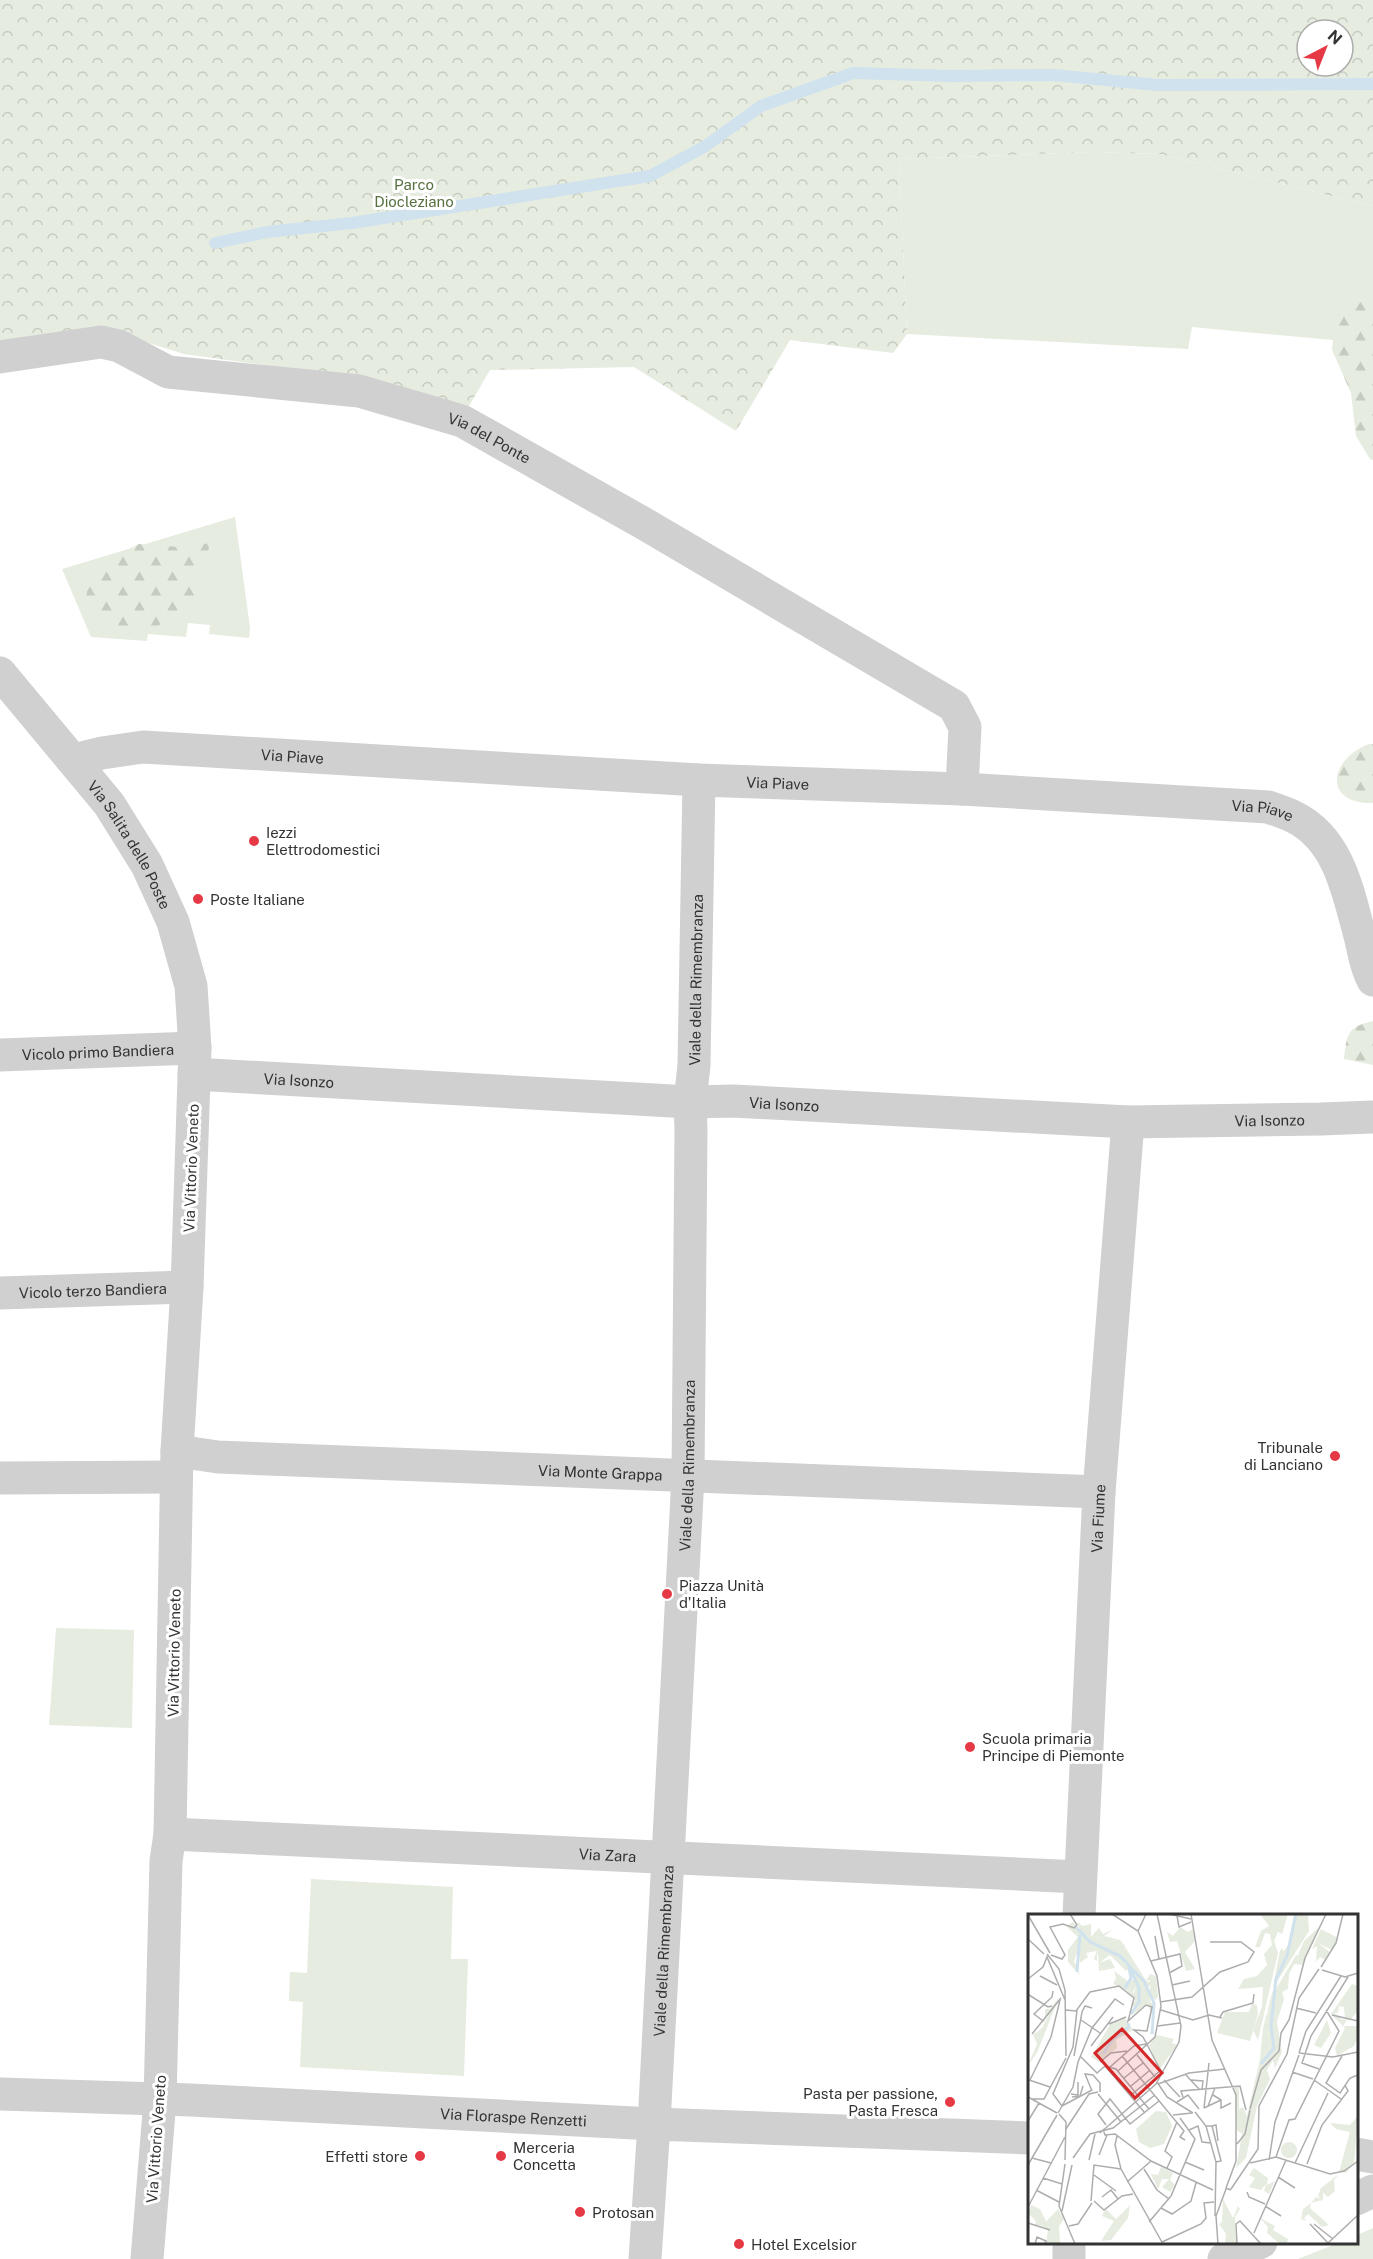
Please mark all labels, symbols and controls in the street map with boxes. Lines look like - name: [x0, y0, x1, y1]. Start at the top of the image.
- north arrow: [1295, 18, 1355, 78]
- text: N: [1324, 26, 1346, 48]
- park label: Parco Diocleziano: [374, 176, 454, 210]
- street label: Via del Ponte: [446, 409, 534, 466]
- street label: Via Piave: [260, 746, 324, 766]
- street label: Via Piave: [746, 773, 809, 792]
- street label: Via Salita delle Poste: [85, 777, 174, 912]
- street label: Via Piave: [1231, 796, 1296, 824]
- place label: Iezzi Elettrodomestici: [266, 824, 380, 858]
- marker: Iezzi Elettrodomestici: [247, 834, 261, 848]
- place label: Poste Italiane: [210, 891, 305, 908]
- marker: Poste Italiane: [191, 892, 205, 906]
- street label: Viale della Rimembranza: [685, 894, 705, 1066]
- street label: Vicolo primo Bandiera: [21, 1040, 174, 1063]
- street label: Via Isonzo: [263, 1069, 334, 1090]
- street label: Via Isonzo: [749, 1093, 820, 1114]
- street label: Via Vittorio Veneto: [180, 1103, 202, 1233]
- street label: Via Isonzo: [1234, 1111, 1305, 1129]
- street label: Vicolo terzo Bandiera: [19, 1279, 167, 1301]
- street label: Viale della Rimembranza: [676, 1380, 697, 1552]
- place label: Tribunale di Lanciano: [1244, 1439, 1323, 1473]
- marker: Tribunale di Lanciano: [1328, 1449, 1342, 1463]
- street label: Via Monte Grappa: [538, 1461, 663, 1483]
- street label: Via Fiume: [1088, 1483, 1108, 1553]
- place label: Piazza Unità d'Italia: [679, 1577, 764, 1611]
- marker: Piazza Unità d'Italia: [660, 1587, 674, 1601]
- street label: Via Vittorio Veneto: [164, 1589, 184, 1717]
- place label: Scuola primaria Principe di Piemonte: [982, 1730, 1125, 1764]
- marker: Scuola primaria Principe di Piemonte: [963, 1740, 977, 1754]
- street label: Via Zara: [578, 1845, 637, 1865]
- street label: Viale della Rimembranza: [650, 1865, 676, 2037]
- inset map: [1028, 1914, 1358, 2244]
- street label: Via Vittorio Veneto: [143, 2074, 169, 2204]
- place label: Pasta per passione, Pasta Fresca: [803, 2085, 938, 2119]
- marker: Pasta per passione, Pasta Fresca: [943, 2095, 957, 2109]
- street label: Via Floraspe Renzetti: [440, 2104, 587, 2129]
- place label: Merceria Concetta: [513, 2139, 576, 2173]
- place label: Effetti store: [325, 2148, 408, 2165]
- marker: Effetti store: [413, 2149, 427, 2163]
- marker: Merceria Concetta: [494, 2149, 508, 2163]
- place label: Protosan: [592, 2204, 654, 2221]
- marker: Protosan: [573, 2205, 587, 2219]
- place label: Hotel Excelsior: [751, 2236, 857, 2253]
- marker: Hotel Excelsior: [732, 2237, 746, 2251]

